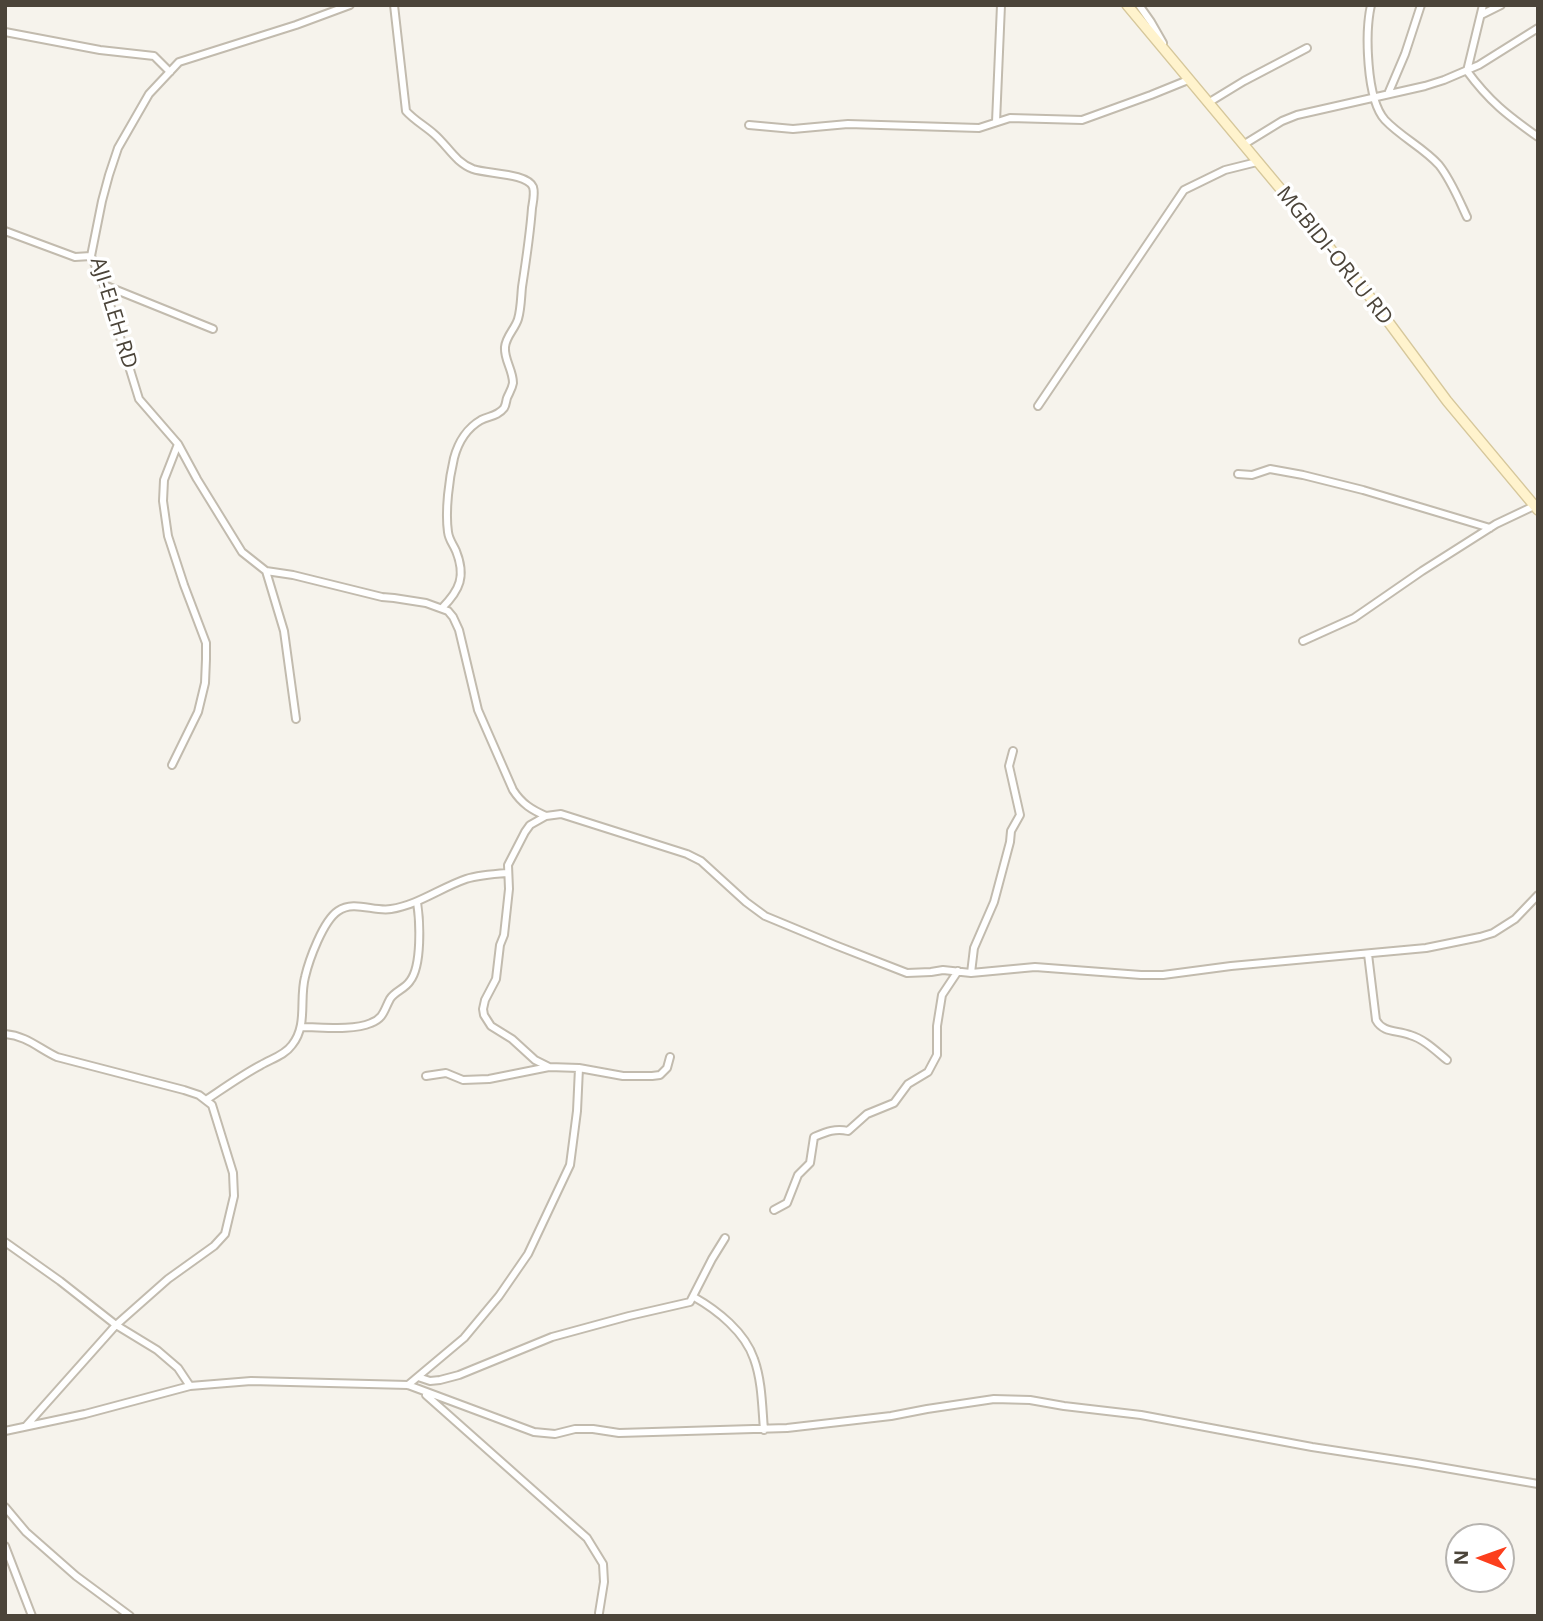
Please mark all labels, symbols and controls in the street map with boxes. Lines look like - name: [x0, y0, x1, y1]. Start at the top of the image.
- street label: MGBIDI-ORLU RD: [1271, 182, 1397, 330]
- street label: AJI-ELEH RD: [84, 254, 142, 372]
- north arrow: [1445, 1523, 1515, 1593]
- text: N: [1448, 1550, 1474, 1566]

